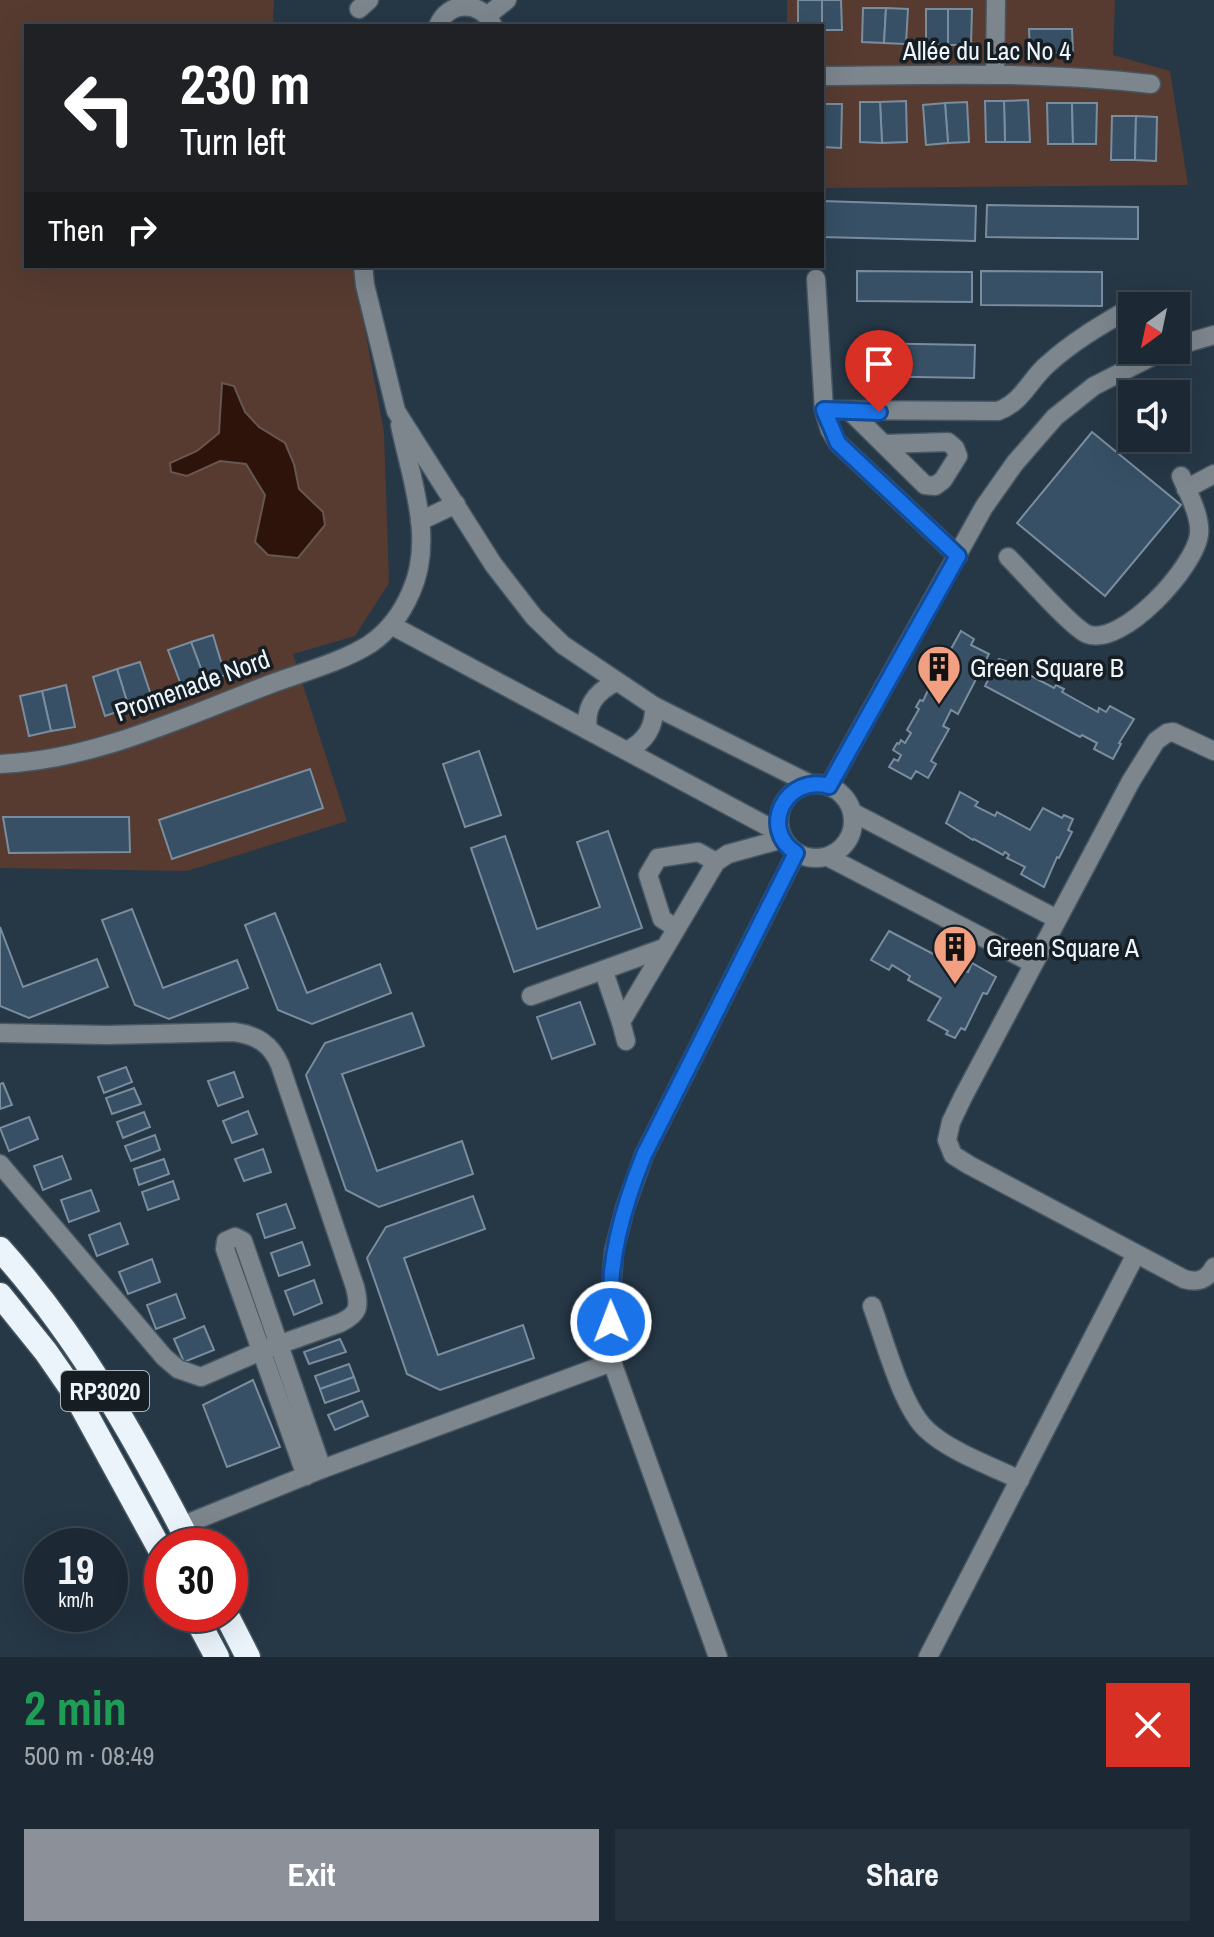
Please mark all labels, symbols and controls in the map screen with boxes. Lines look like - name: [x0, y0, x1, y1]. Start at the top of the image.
- street label: Allée du Lac No 4: [902, 33, 1071, 68]
- text: 230 m: [180, 46, 310, 121]
- icon: left: [48, 56, 152, 160]
- text: Turn left: [180, 118, 286, 166]
- icon: right: [120, 208, 164, 252]
- text: Then: [48, 210, 104, 250]
- north arrow: [1118, 292, 1190, 364]
- map controls: [1118, 292, 1190, 452]
- pin: [845, 330, 913, 412]
- icon: arrive: [857, 342, 901, 386]
- button: sound: [1118, 380, 1190, 452]
- street label: Promenade Nord: [110, 641, 274, 729]
- building icon: Green Square B: [915, 643, 963, 706]
- place label: Green Square B: [970, 650, 1124, 685]
- building icon: Green Square A: [931, 923, 979, 986]
- place label: Green Square A: [986, 930, 1140, 965]
- position arrow: [569, 1280, 653, 1364]
- road number: RP3020: [61, 1371, 149, 1411]
- speed limit sign: 30: [144, 1528, 248, 1632]
- text: 19: [58, 1543, 94, 1596]
- text: km/h: [58, 1586, 94, 1613]
- text: 2 min: [24, 1675, 127, 1740]
- button: close: [1106, 1683, 1190, 1767]
- text: 500 m · 08:49: [24, 1738, 154, 1773]
- button: Exit: [24, 1829, 599, 1921]
- button: Share: [615, 1829, 1190, 1921]

